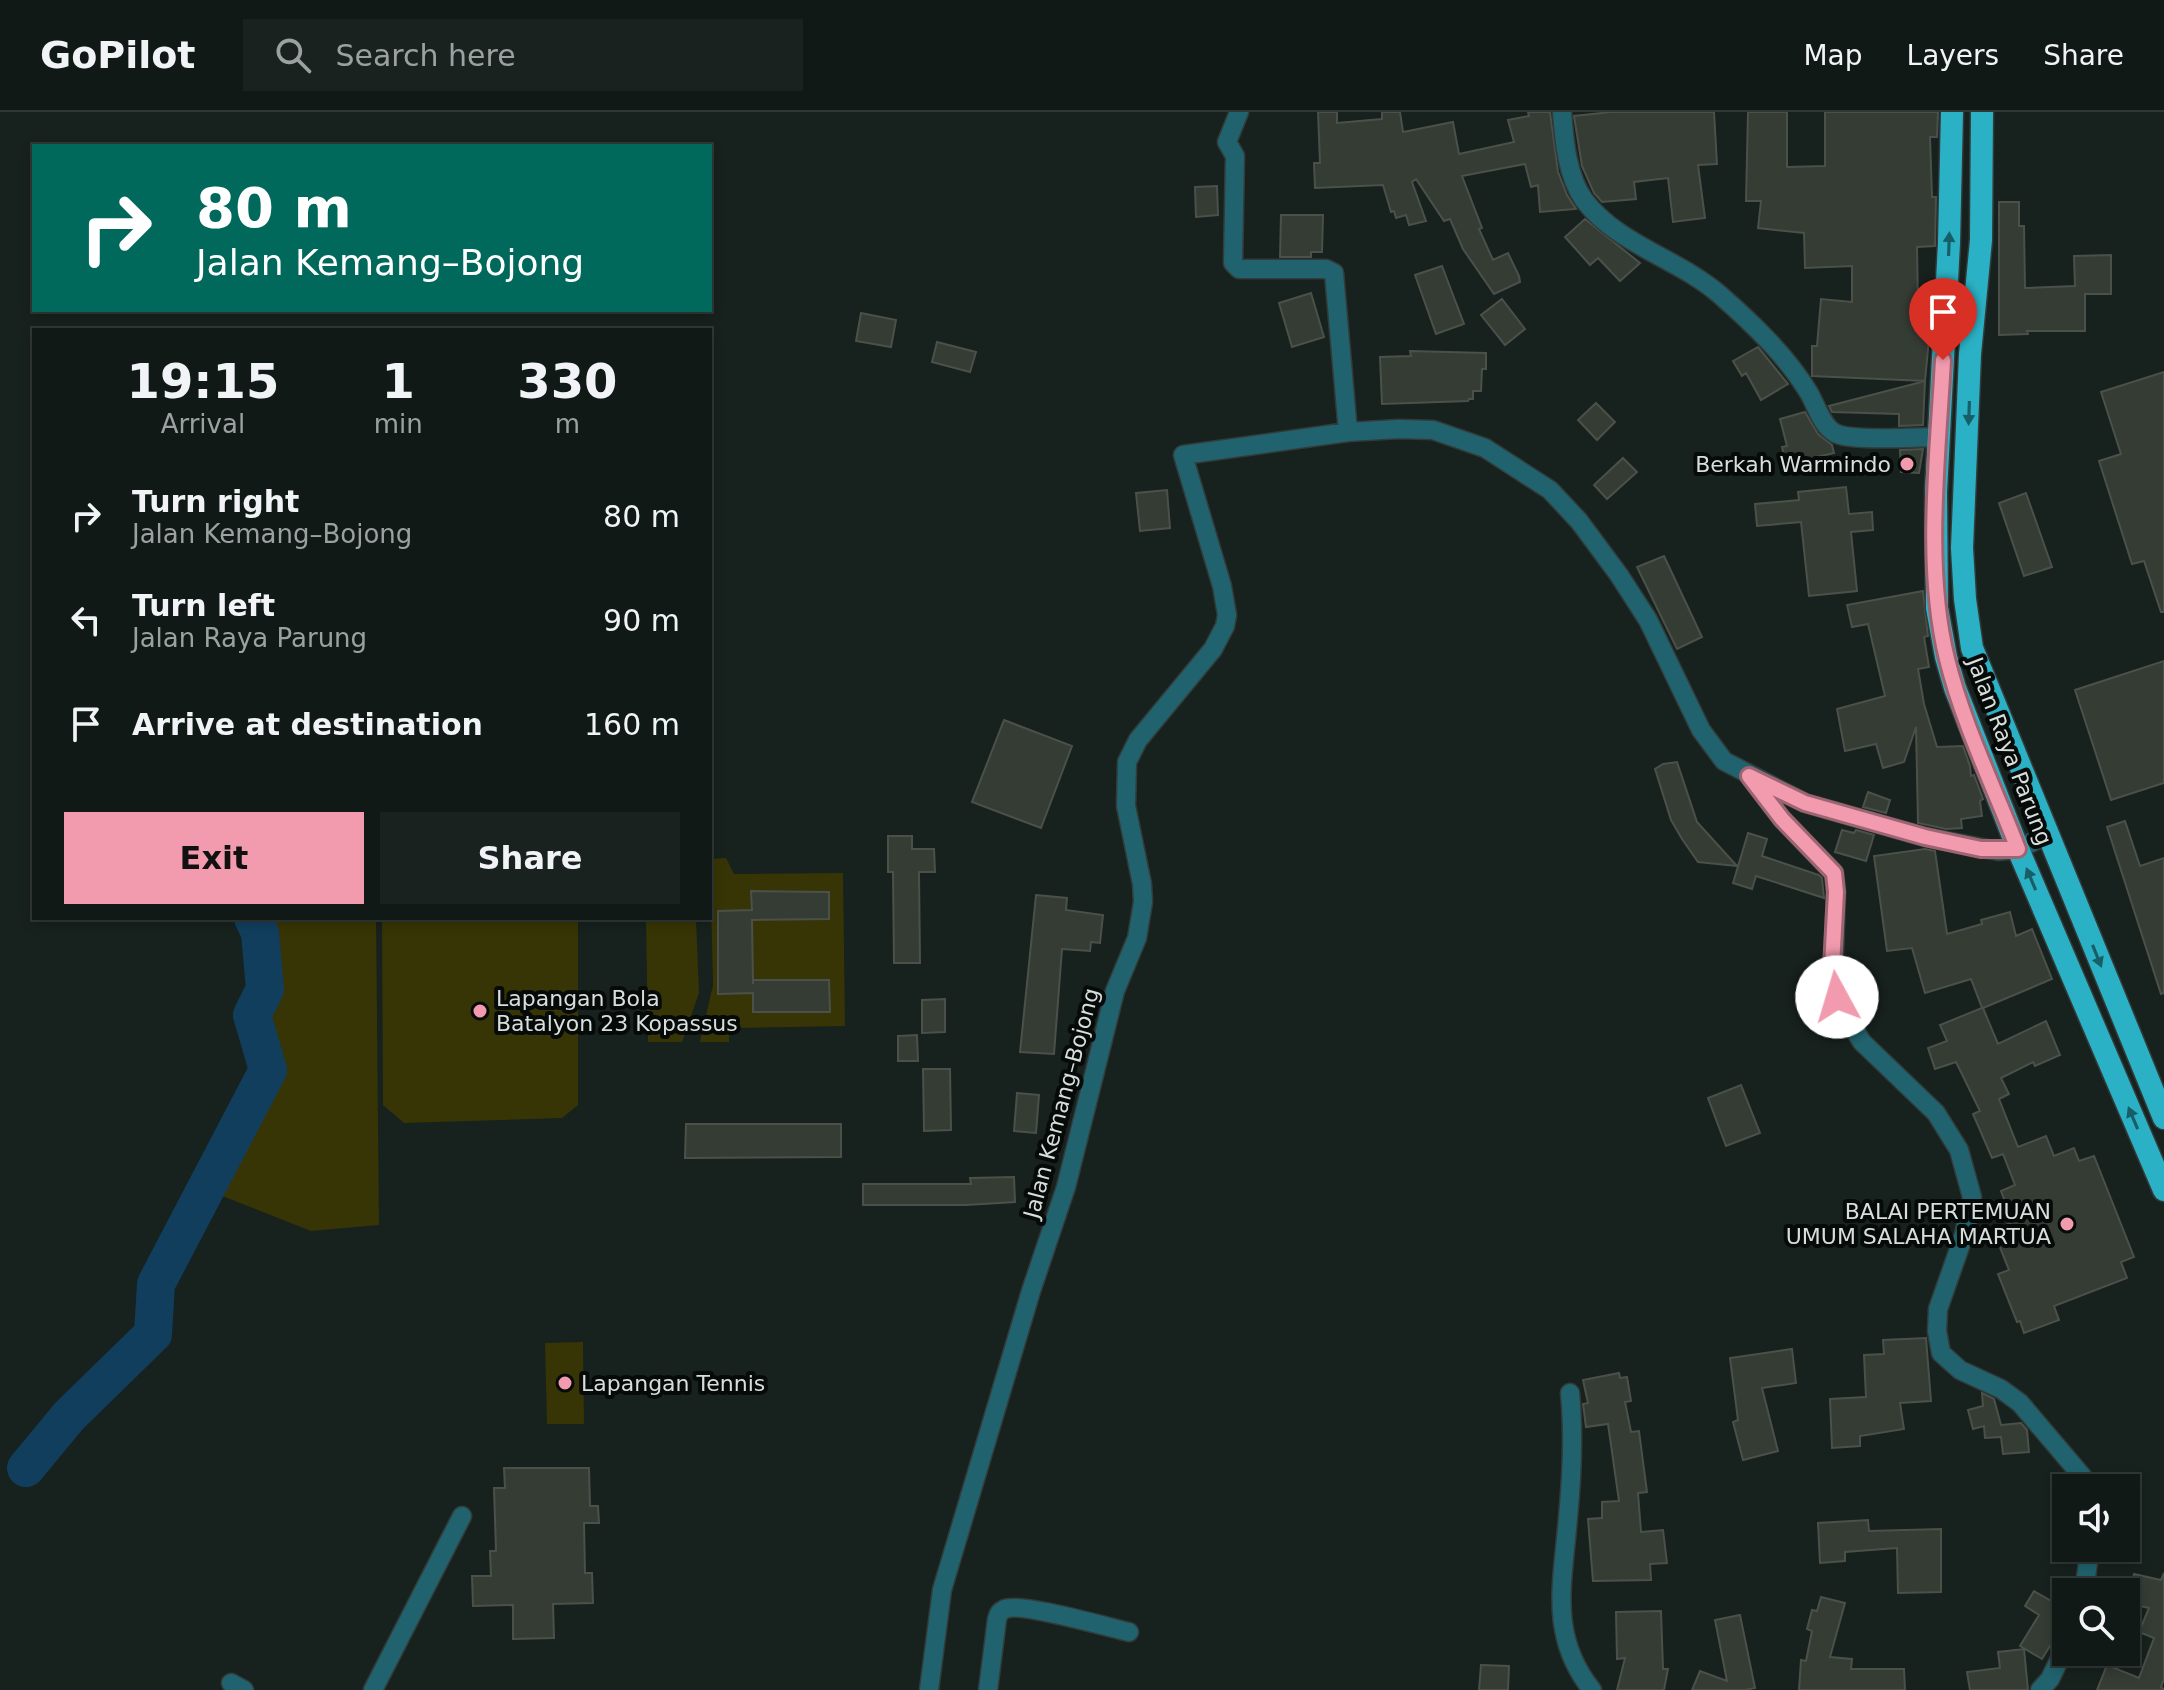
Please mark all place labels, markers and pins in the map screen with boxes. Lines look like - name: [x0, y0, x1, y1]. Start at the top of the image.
- pin: [1909, 278, 1977, 360]
- place label: Berkah Warmindo: [1695, 452, 1891, 477]
- marker: Berkah Warmindo: [1898, 455, 1916, 473]
- place label: Lapangan Bola Batalyon 23 Kopassus: [496, 986, 738, 1036]
- marker: Lapangan Bola Batalyon 23 Kopassus: [471, 1002, 489, 1020]
- place label: BALAI PERTEMUAN UMUM SALAHA MARTUA: [1786, 1199, 2051, 1249]
- marker: BALAI PERTEMUAN UMUM SALAHA MARTUA: [2058, 1215, 2076, 1233]
- place label: Lapangan Tennis: [581, 1371, 765, 1396]
- marker: Lapangan Tennis: [556, 1374, 574, 1392]

